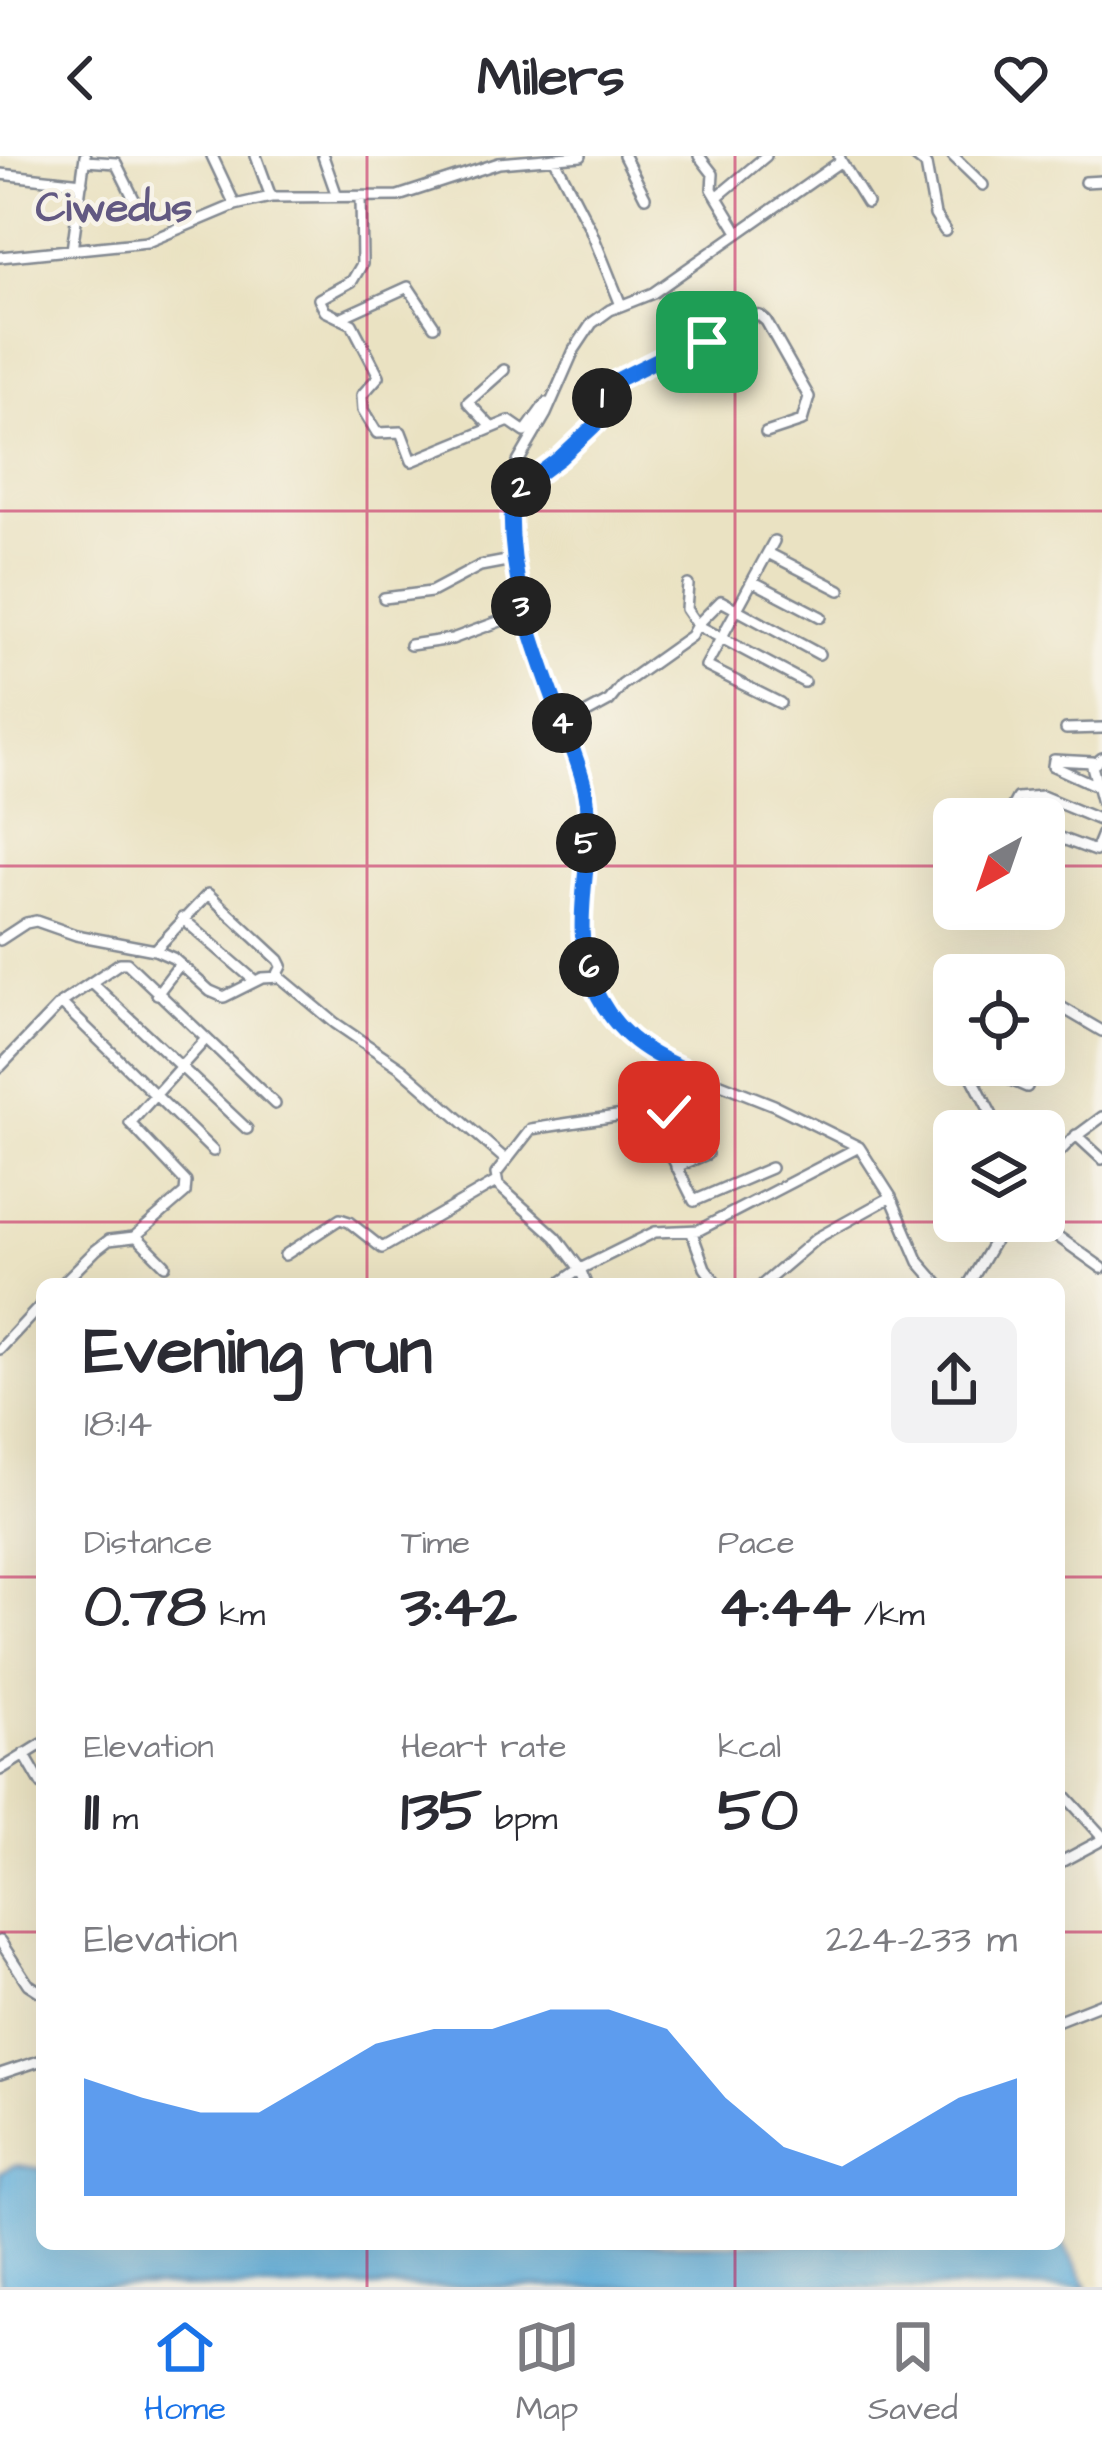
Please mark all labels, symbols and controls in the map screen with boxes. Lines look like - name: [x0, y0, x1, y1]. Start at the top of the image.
- text: Milers: [477, 41, 625, 116]
- icon: back: [48, 45, 114, 111]
- icon: heart: [988, 45, 1054, 111]
- district label: Ciwedus: [36, 180, 192, 238]
- pin: [656, 291, 758, 393]
- icon: arrive: [674, 309, 740, 375]
- pin: 1: [572, 368, 632, 428]
- text: 1: [600, 375, 604, 421]
- pin: 2: [491, 457, 551, 517]
- text: 2: [512, 464, 530, 510]
- pin: 3: [491, 576, 551, 636]
- text: 3: [513, 583, 529, 629]
- pin: 4: [532, 693, 592, 753]
- text: 4: [551, 700, 573, 746]
- north arrow: [933, 798, 1065, 930]
- map controls: [933, 798, 1065, 1242]
- pin: 5: [556, 813, 616, 873]
- text: 5: [574, 820, 598, 866]
- pin: 6: [559, 937, 619, 997]
- text: 6: [579, 944, 599, 990]
- button: locate: [933, 954, 1065, 1086]
- pin: [618, 1061, 720, 1163]
- icon: check: [636, 1079, 702, 1145]
- button: layers: [933, 1110, 1065, 1242]
- text: Evening run: [84, 1307, 432, 1399]
- button: share: [891, 1317, 1017, 1443]
- text: 18:14: [84, 1398, 152, 1452]
- text: Distance: [84, 1520, 212, 1566]
- text: Time: [401, 1520, 470, 1566]
- text: Pace: [718, 1520, 795, 1566]
- text: 0.78: [84, 1566, 206, 1649]
- text: 3:42: [401, 1566, 517, 1649]
- text: 4:44: [718, 1566, 851, 1649]
- text: km: [206, 1592, 265, 1638]
- text: /km: [851, 1592, 925, 1638]
- text: Elevation: [84, 1724, 214, 1770]
- text: Heart rate: [401, 1724, 567, 1770]
- text: kcal: [718, 1724, 781, 1770]
- text: 11: [84, 1770, 99, 1853]
- text: 135: [401, 1770, 482, 1853]
- text: 50: [718, 1770, 798, 1853]
- text: m: [99, 1796, 138, 1842]
- text: bpm: [482, 1796, 557, 1842]
- text: Elevation: [84, 1914, 238, 1968]
- text: 224–233 m: [826, 1914, 1017, 1968]
- tab: Home: [144, 2314, 226, 2432]
- tab: Map: [514, 2314, 580, 2432]
- tab: Saved: [868, 2314, 958, 2432]

